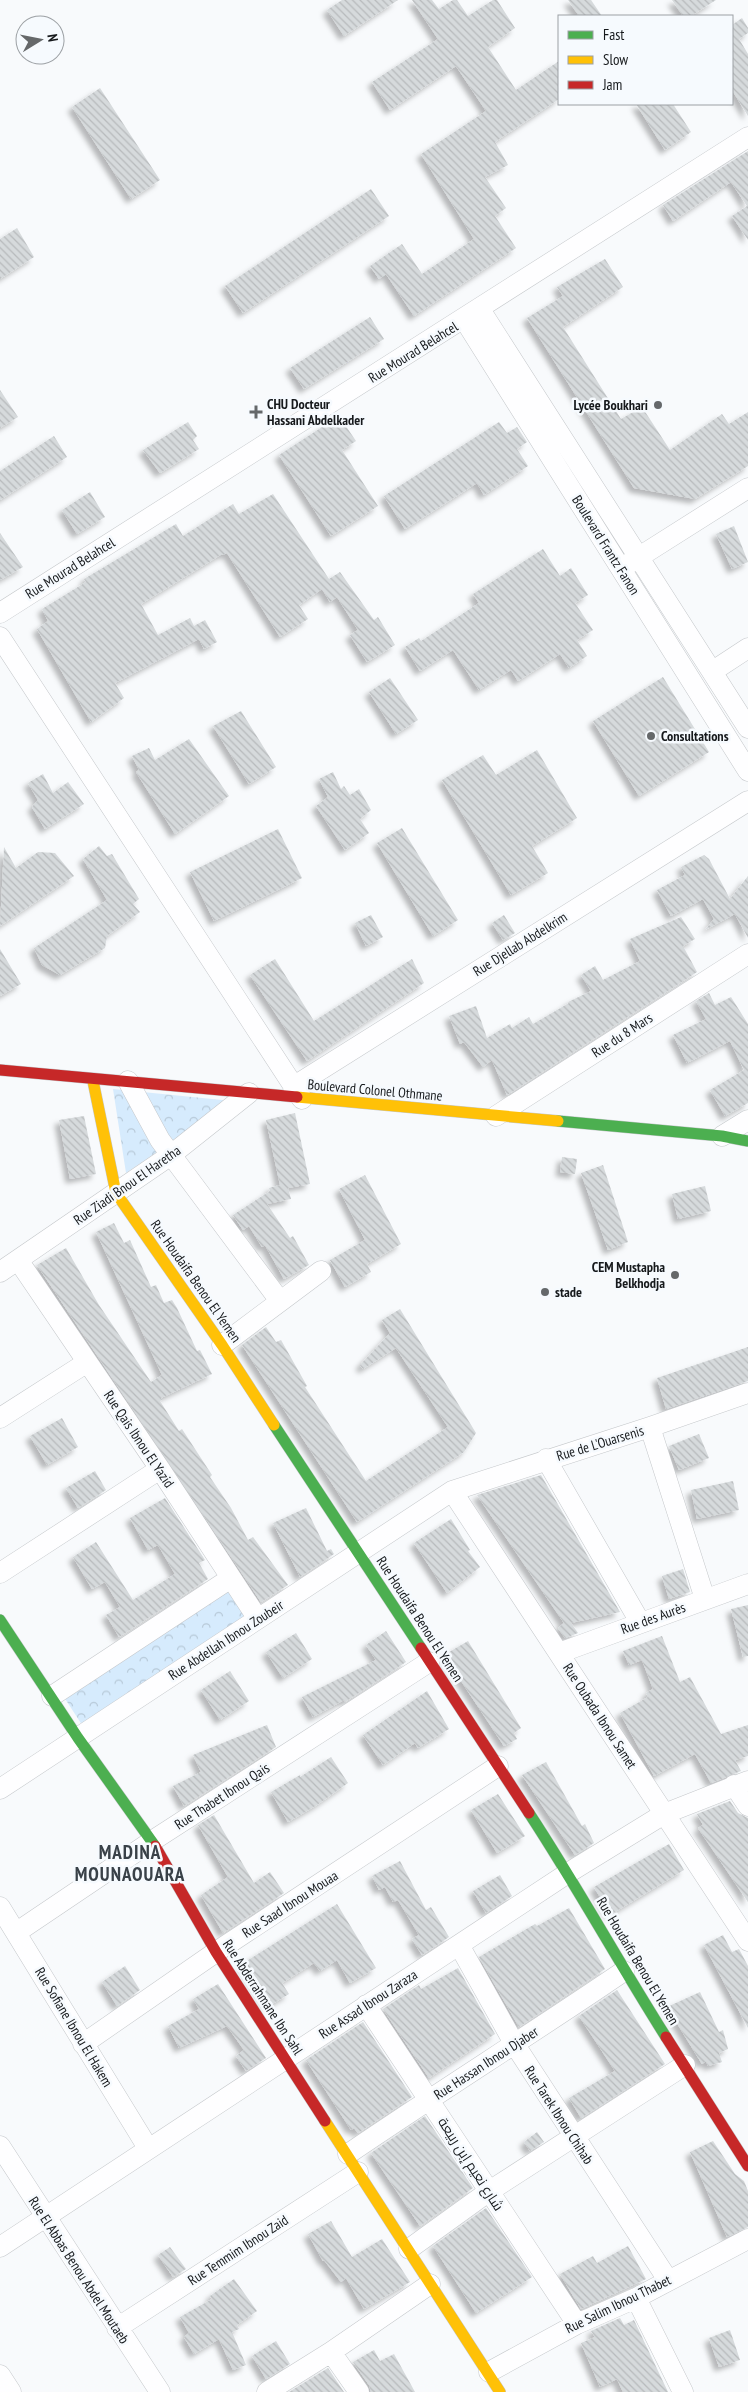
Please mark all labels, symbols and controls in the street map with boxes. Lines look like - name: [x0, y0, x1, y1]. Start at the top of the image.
- north arrow: [15, 15, 65, 65]
- legend: [558, 15, 733, 105]
- text: Fast: [603, 25, 624, 44]
- text: N: [43, 32, 62, 43]
- text: Slow: [603, 50, 628, 69]
- text: Jam: [602, 75, 622, 94]
- street label: Rue Mourad Belahcel: [365, 317, 462, 387]
- place label: CHU Docteur Hassani Abdelkader: [267, 395, 365, 429]
- place label: Lycée Boukhari: [574, 396, 648, 414]
- marker: Lycée Boukhari: [652, 399, 664, 411]
- marker: CHU Docteur Hassani Abdelkader: [249, 405, 263, 419]
- street label: Boulevard Frantz Fanon: [568, 492, 644, 598]
- street label: Rue Mourad Belahcel: [22, 533, 119, 603]
- place label: Consultations: [661, 727, 729, 745]
- marker: Consultations: [645, 730, 657, 742]
- street label: Rue Djellab Abdelkrim: [470, 908, 570, 980]
- street label: Rue du 8 Mars: [588, 1009, 656, 1061]
- street label: Boulevard Colonel Othmane: [307, 1075, 443, 1105]
- street label: Rue Ziadi Bnou El Haretha: [70, 1141, 184, 1229]
- street label: Rue Houdaifa Benou El Yemen: [147, 1216, 245, 1346]
- place label: CEM Mustapha Belkhodja: [592, 1258, 665, 1292]
- marker: CEM Mustapha Belkhodja: [669, 1269, 681, 1281]
- place label: stade: [555, 1283, 582, 1301]
- marker: stade: [539, 1286, 551, 1298]
- street label: Rue Qais Ibnou El Yazid: [100, 1387, 178, 1491]
- street label: Rue de L'Ouarsenis: [554, 1421, 646, 1465]
- street label: Rue Houdaifa Benou El Yemen: [373, 1553, 467, 1685]
- street label: Rue Abdellah Ibnou Zoubeir: [165, 1596, 287, 1684]
- street label: Rue des Aurès: [618, 1598, 688, 1638]
- street label: Rue Oubada Ibnou Samet: [559, 1660, 641, 1772]
- street label: Rue Thabet Ibnou Qais: [171, 1758, 273, 1833]
- district label: MADINA MOUNAOUARA: [75, 1840, 185, 1886]
- street label: Rue Saad Ibnou Mouaa: [239, 1866, 341, 1942]
- street label: Rue Houdaifa Benou El Yemen: [593, 1894, 683, 2028]
- street label: Rue Abderrahmane Ibn Sahl: [219, 1936, 307, 2059]
- street label: Rue Sofiane Ibnou El Hakem: [31, 1964, 117, 2090]
- street label: Rue Assad Ibnou Zaraza: [315, 1965, 421, 2043]
- street label: Rue Hassan Ibnou Djaber: [430, 2022, 542, 2104]
- street label: Rue Tarek Ibnou Chihab: [521, 2062, 597, 2168]
- street label: شارع نعيم إبن ربيعة: [433, 2114, 508, 2215]
- street label: Rue El Abbas Benou Abdel Moutaeb: [25, 2193, 133, 2347]
- street label: Rue Temmim Ibnou Zaid: [184, 2211, 292, 2289]
- street label: Rue Salim Ibnou Thabet: [562, 2271, 674, 2337]

